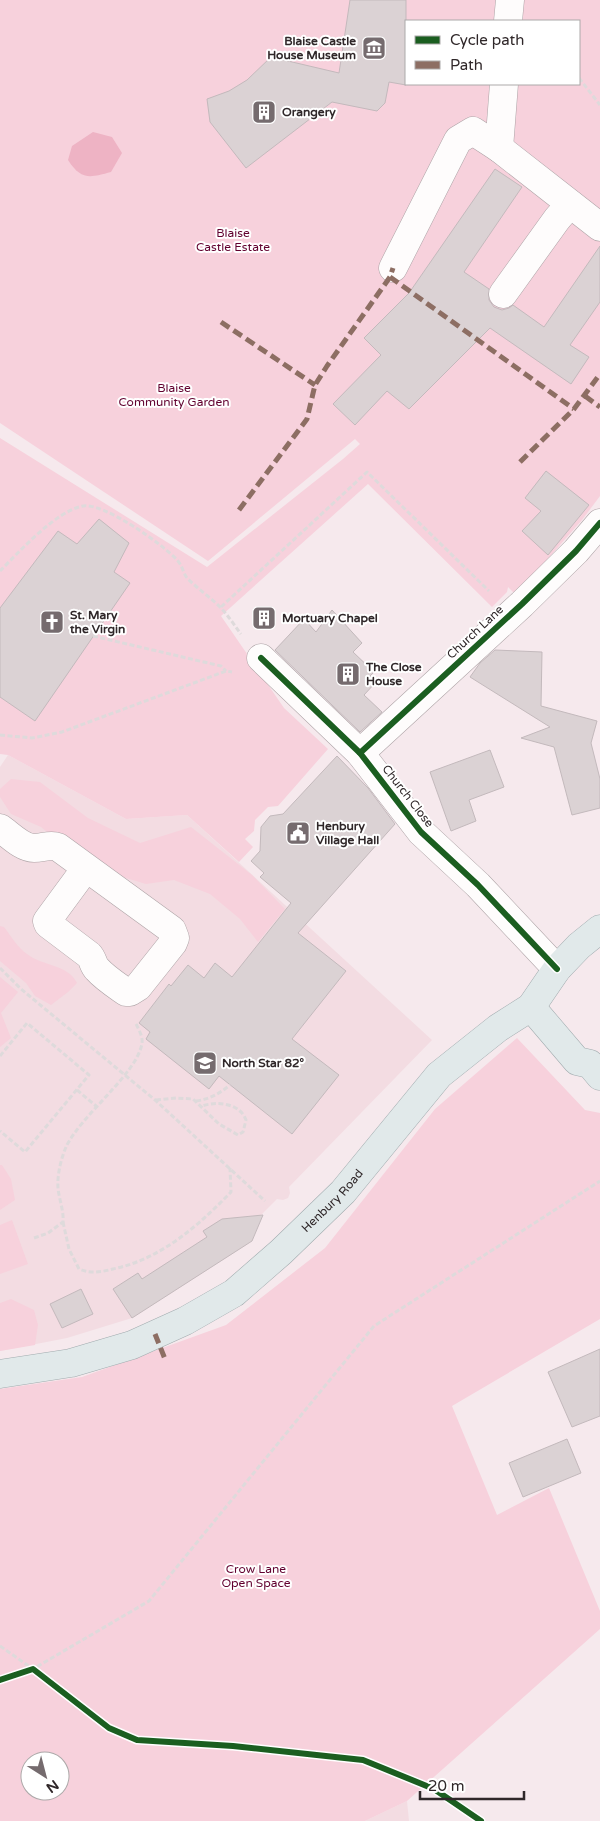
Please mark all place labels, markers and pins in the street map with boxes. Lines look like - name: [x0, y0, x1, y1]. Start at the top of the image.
- place label: Blaise Castle House Museum: [267, 34, 356, 62]
- museum icon: Blaise Castle House Museum: [361, 35, 387, 61]
- building icon: Orangery: [251, 99, 277, 125]
- place label: Orangery: [282, 105, 336, 120]
- building icon: Mortuary Chapel: [251, 605, 277, 631]
- place label: St. Mary the Virgin: [69, 608, 125, 637]
- church icon: St. Mary the Virgin: [39, 609, 65, 635]
- place label: Mortuary Chapel: [282, 611, 378, 626]
- place label: The Close House: [365, 660, 422, 688]
- building icon: The Close House: [335, 661, 361, 687]
- place label: Henbury Village Hall: [316, 819, 379, 848]
- public building icon: Henbury Village Hall: [285, 820, 311, 846]
- school or university icon: North Star 82°: [192, 1050, 218, 1076]
- place label: North Star 82°: [222, 1056, 305, 1070]

